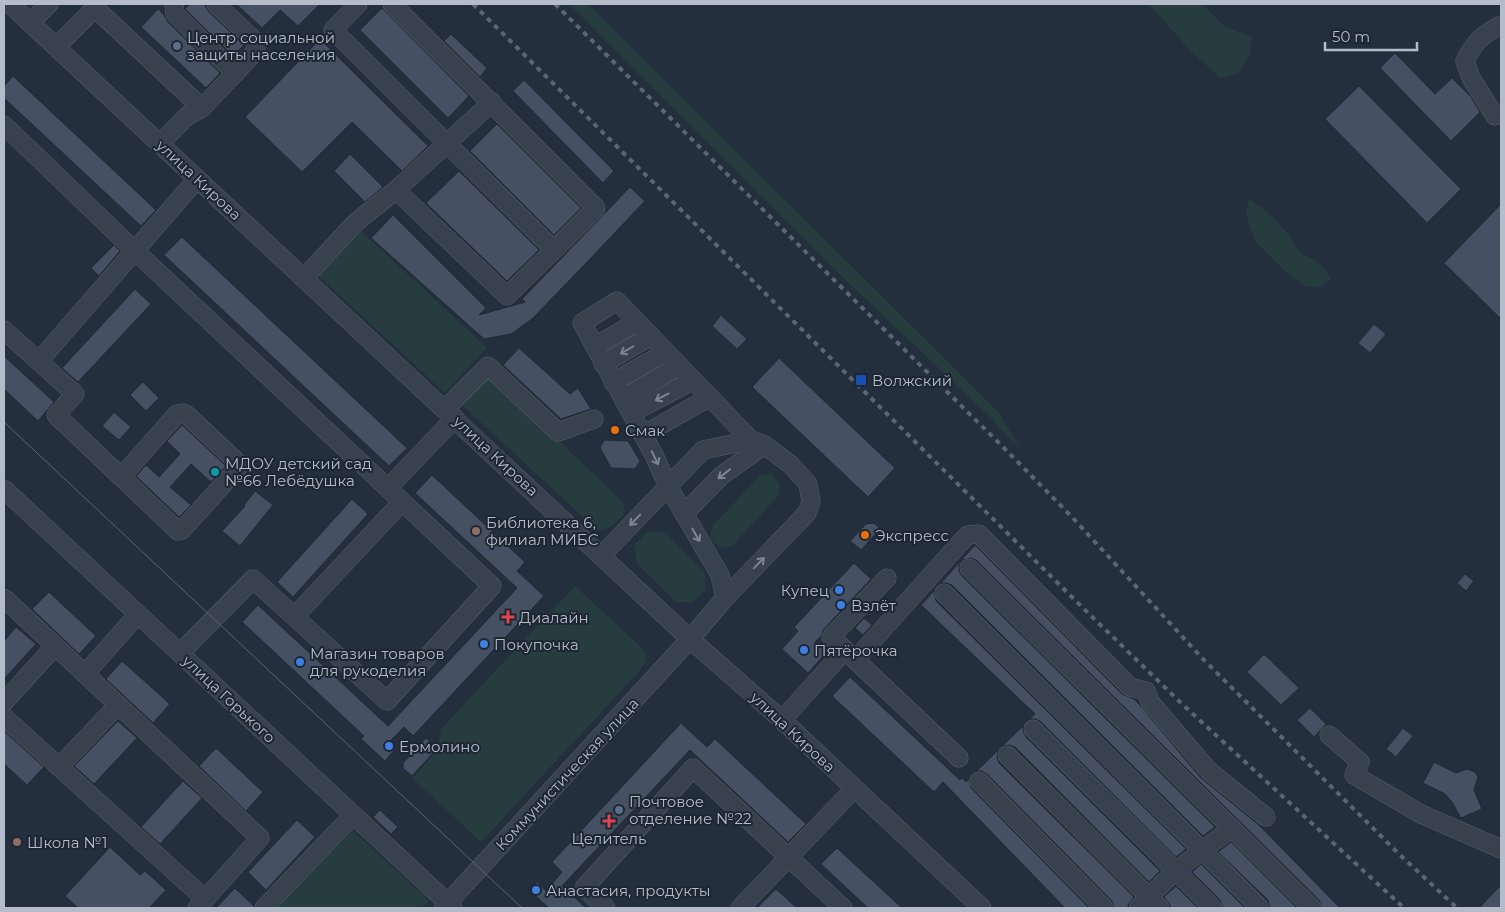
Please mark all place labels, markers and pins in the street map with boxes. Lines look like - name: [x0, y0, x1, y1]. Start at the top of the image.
- place label: Центр социальной защиты населения: [187, 28, 335, 64]
- marker: Центр социальной защиты населения: [171, 40, 183, 52]
- place label: Волжский: [872, 371, 952, 390]
- marker: Волжский: [854, 373, 868, 387]
- place label: Смак: [625, 421, 665, 440]
- marker: Смак: [609, 424, 621, 436]
- place label: МДОУ детский сад №66 Лебёдушка: [225, 454, 372, 490]
- marker: МДОУ детский сад №66 Лебёдушка: [209, 466, 221, 478]
- place label: Библиотека 6, филиал МИБС: [486, 513, 599, 549]
- marker: Библиотека 6, филиал МИБС: [470, 525, 482, 537]
- place label: Экспресс: [875, 526, 949, 545]
- marker: Экспресс: [859, 529, 871, 541]
- place label: Купец: [781, 581, 829, 600]
- marker: Купец: [833, 584, 845, 596]
- place label: Взлёт: [851, 596, 897, 615]
- marker: Взлёт: [835, 599, 847, 611]
- place label: Диалайн: [519, 608, 589, 627]
- marker: Диалайн: [501, 610, 515, 624]
- place label: Покупочка: [494, 635, 579, 654]
- marker: Покупочка: [478, 638, 490, 650]
- place label: Пятёрочка: [814, 641, 898, 660]
- place label: Магазин товаров для рукоделия: [310, 644, 445, 680]
- marker: Пятёрочка: [798, 644, 810, 656]
- marker: Магазин товаров для рукоделия: [294, 656, 306, 668]
- place label: Ермолино: [399, 737, 480, 756]
- marker: Ермолино: [383, 740, 395, 752]
- place label: Почтовое отделение №22: [629, 792, 751, 828]
- marker: Почтовое отделение №22: [613, 804, 625, 816]
- marker: Целитель: [603, 815, 615, 827]
- place label: Целитель: [572, 829, 646, 848]
- place label: Школа №1: [27, 833, 107, 852]
- marker: Школа №1: [11, 836, 23, 848]
- place label: Анастасия, продукты: [546, 881, 711, 900]
- marker: Анастасия, продукты: [530, 884, 542, 896]

